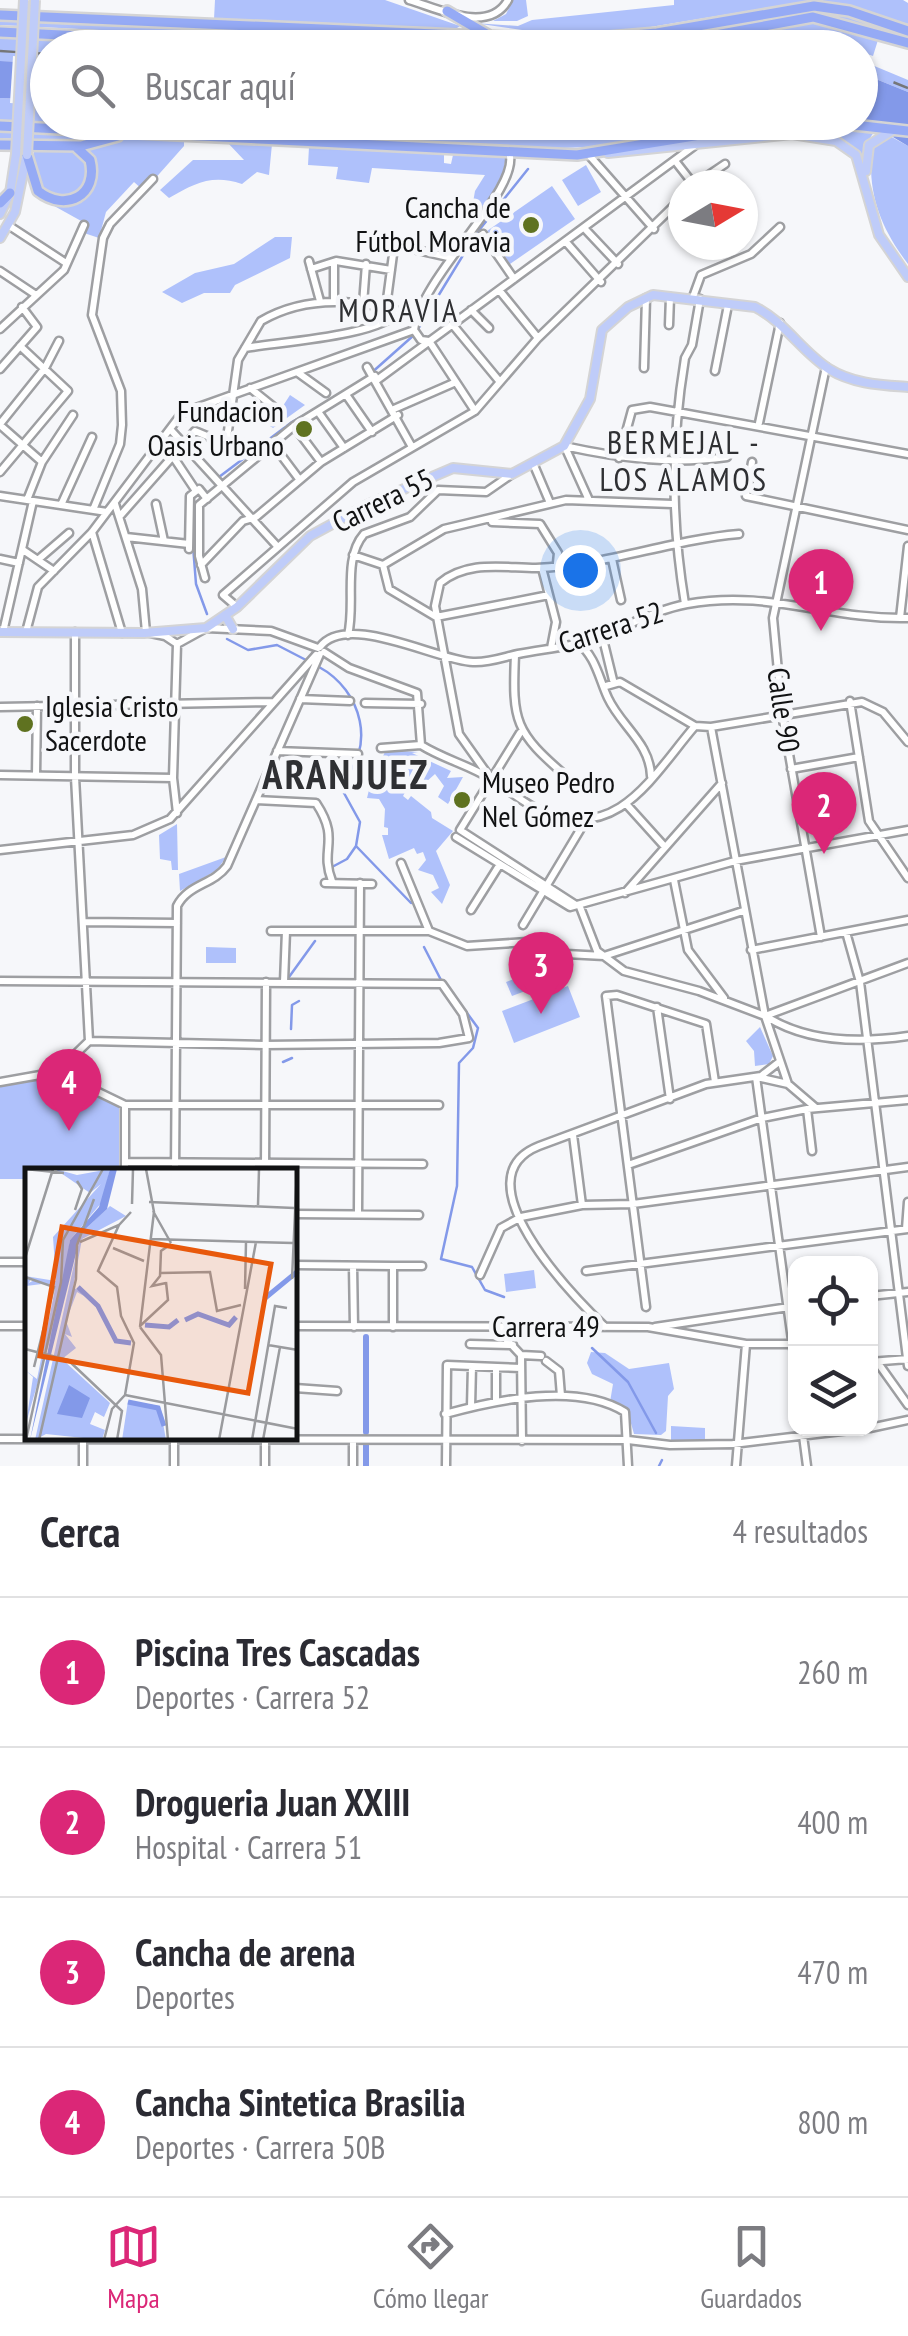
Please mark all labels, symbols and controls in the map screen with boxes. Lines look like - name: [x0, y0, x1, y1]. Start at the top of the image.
- search box: [30, 30, 878, 140]
- icon: search: [65, 58, 120, 113]
- text: Buscar aquí: [145, 61, 296, 110]
- north arrow: [668, 170, 758, 260]
- place label: Cancha de Fútbol Moravia: [356, 187, 511, 260]
- marker: Cancha de Fútbol Moravia: [520, 214, 542, 236]
- district label: MORAVIA: [338, 289, 460, 331]
- place label: Fundacion Oasis Urbano: [147, 391, 284, 464]
- marker: Fundacion Oasis Urbano: [293, 418, 315, 440]
- district label: BERMEJAL - LOS ALAMOS: [599, 421, 769, 500]
- street label: Carrera 55: [325, 459, 439, 541]
- your location: [555, 545, 606, 596]
- pin: 1: [788, 548, 854, 631]
- street label: Carrera 52: [553, 591, 668, 662]
- street label: Calle 90: [759, 665, 810, 755]
- place label: Iglesia Cristo Sacerdote: [45, 686, 179, 759]
- marker: Iglesia Cristo Sacerdote: [14, 713, 36, 735]
- district label: ARANJUEZ: [261, 748, 430, 800]
- place label: Museo Pedro Nel Gómez: [482, 762, 615, 835]
- pin: 2: [792, 772, 856, 854]
- marker: Museo Pedro Nel Gómez: [451, 789, 473, 811]
- pin: 3: [508, 932, 574, 1014]
- pin: 4: [36, 1048, 102, 1131]
- inset map: [25, 1168, 298, 1441]
- map controls: [788, 1256, 878, 1436]
- button: locate: [788, 1256, 878, 1346]
- street label: Carrera 49: [492, 1306, 600, 1345]
- button: layers: [788, 1346, 878, 1436]
- text: Cerca: [40, 1504, 120, 1559]
- text: 4 resultados: [733, 1510, 868, 1552]
- text: Piscina Tres Cascadas: [135, 1627, 420, 1676]
- text: 1: [65, 1651, 80, 1693]
- text: 260 m: [797, 1651, 868, 1693]
- text: Deportes · Carrera 52: [135, 1676, 370, 1718]
- text: Drogueria Juan XXIII: [135, 1777, 410, 1826]
- text: 2: [65, 1801, 80, 1843]
- text: 400 m: [797, 1801, 868, 1843]
- text: Hospital · Carrera 51: [135, 1826, 362, 1868]
- text: Cancha de arena: [135, 1927, 355, 1976]
- text: 3: [65, 1951, 80, 1993]
- text: 470 m: [797, 1951, 868, 1993]
- text: Deportes: [135, 1976, 235, 2018]
- text: Cancha Sintetica Brasilia: [135, 2077, 465, 2126]
- text: 4: [65, 2101, 80, 2143]
- text: 800 m: [797, 2101, 868, 2143]
- text: Deportes · Carrera 50B: [135, 2126, 385, 2168]
- tab: Mapa: [106, 2219, 161, 2316]
- tab: Cómo llegar: [373, 2219, 488, 2316]
- tab: Guardados: [700, 2219, 802, 2316]

